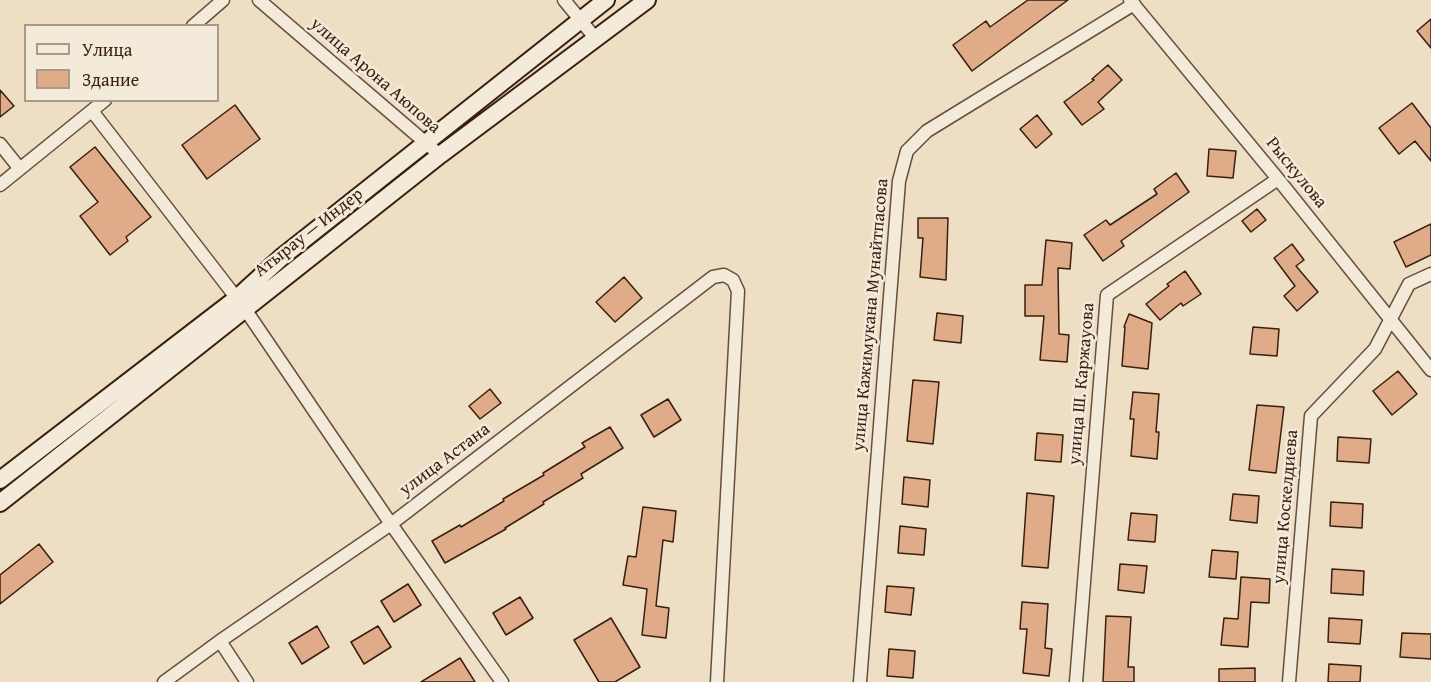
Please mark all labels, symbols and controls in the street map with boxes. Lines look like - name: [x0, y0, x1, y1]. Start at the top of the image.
- street label: улица Арона Аюпова: [305, 13, 445, 139]
- legend: [24, 24, 219, 102]
- text: Улица: [82, 36, 132, 63]
- text: Здание: [82, 66, 139, 93]
- street label: Рыскулова: [1261, 133, 1331, 213]
- street label: улица Кажимукана Мунайтпасова: [848, 178, 894, 452]
- street label: Атырау — Индер: [250, 184, 368, 282]
- street label: улица Ш. Каржауова: [1064, 302, 1100, 466]
- street label: улица Астана: [395, 419, 495, 501]
- street label: улица Коскелдиева: [1268, 429, 1304, 585]

